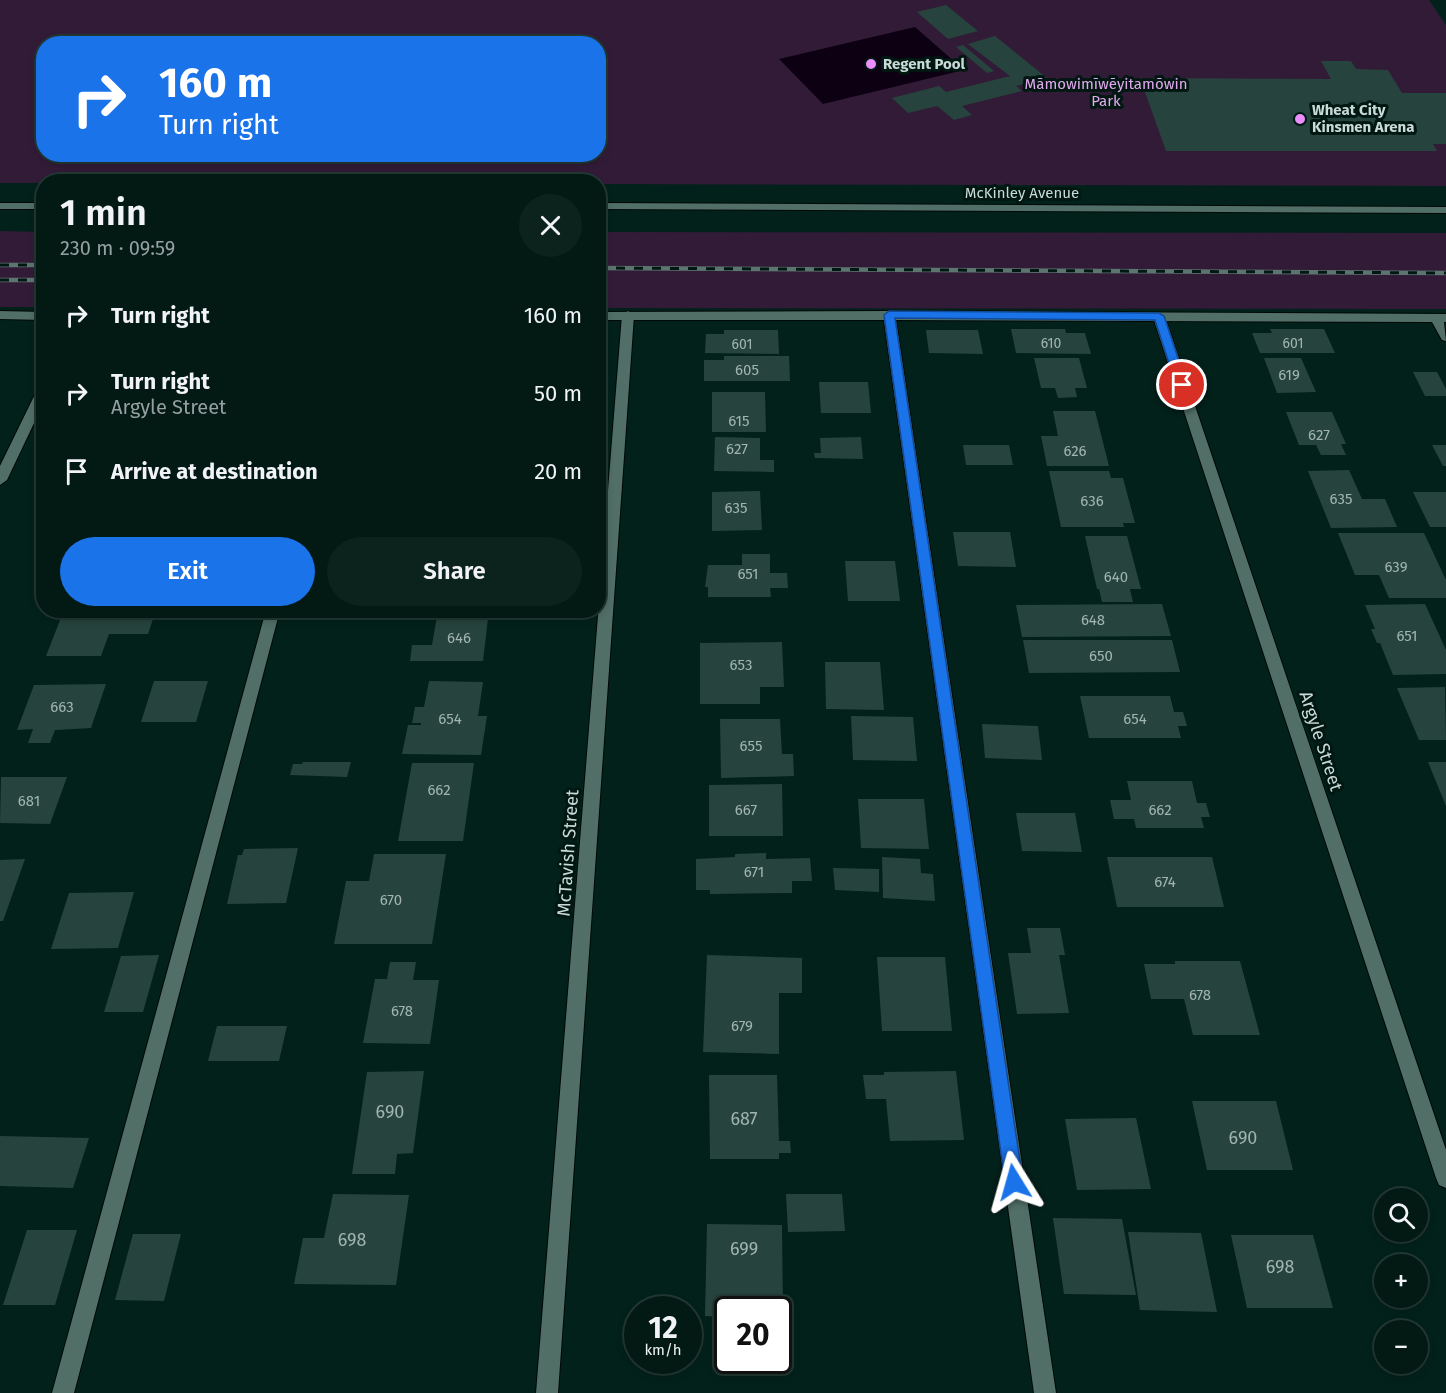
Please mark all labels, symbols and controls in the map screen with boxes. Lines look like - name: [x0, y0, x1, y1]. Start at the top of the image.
- place label: Regent Pool: [883, 55, 966, 73]
- marker: Regent Pool: [864, 57, 878, 71]
- text: 160 m: [159, 58, 272, 108]
- icon: right: [60, 60, 138, 138]
- park label: Māmowimīwēyitamōwin Park: [1025, 75, 1187, 110]
- place label: Wheat City Kinsmen Arena: [1312, 101, 1414, 136]
- text: Turn right: [159, 109, 279, 141]
- marker: Wheat City Kinsmen Arena: [1293, 112, 1307, 126]
- street label: McKinley Avenue: [965, 184, 1079, 202]
- text: 1 min: [60, 191, 147, 235]
- button: close: [519, 194, 582, 257]
- text: 230 m · 09:59: [60, 236, 175, 260]
- icon: right: [60, 299, 93, 332]
- text: Turn right: [111, 302, 210, 329]
- text: 160 m: [524, 302, 582, 329]
- house number: 610: [1041, 335, 1062, 352]
- house number: 601: [1283, 335, 1304, 352]
- house number: 601: [732, 336, 753, 353]
- pin: [1156, 359, 1207, 410]
- house number: 605: [735, 361, 759, 379]
- house number: 619: [1278, 366, 1300, 384]
- text: Turn right: [111, 368, 210, 395]
- icon: arrive: [1165, 368, 1198, 401]
- icon: right: [60, 377, 93, 410]
- text: 50 m: [534, 380, 582, 407]
- text: Argyle Street: [111, 395, 226, 419]
- house number: 615: [728, 412, 750, 430]
- house number: 627: [1308, 426, 1330, 444]
- house number: 627: [726, 440, 748, 458]
- house number: 626: [1063, 442, 1087, 460]
- icon: arrive: [60, 455, 93, 488]
- text: Arrive at destination: [111, 458, 318, 485]
- text: 20 m: [534, 458, 582, 485]
- house number: 635: [1330, 490, 1352, 508]
- house number: 636: [1080, 492, 1104, 510]
- house number: 635: [725, 499, 747, 517]
- button: Exit: [60, 537, 315, 606]
- button: Share: [327, 537, 582, 606]
- house number: 639: [1384, 558, 1408, 576]
- house number: 651: [737, 565, 759, 583]
- house number: 640: [1104, 568, 1128, 586]
- house number: 648: [1081, 611, 1105, 629]
- house number: 651: [1396, 627, 1418, 645]
- house number: 646: [447, 629, 471, 647]
- house number: 650: [1089, 647, 1113, 665]
- house number: 653: [730, 656, 752, 674]
- street label: Argyle Street: [1294, 688, 1348, 794]
- house number: 663: [50, 698, 74, 716]
- house number: 654: [438, 710, 462, 728]
- house number: 654: [1123, 710, 1147, 728]
- house number: 655: [740, 737, 762, 755]
- house number: 662: [427, 781, 451, 799]
- street label: McTavish Street: [553, 788, 583, 917]
- house number: 681: [18, 792, 40, 810]
- house number: 667: [735, 801, 757, 819]
- house number: 662: [1148, 801, 1172, 819]
- house number: 671: [744, 863, 764, 881]
- house number: 674: [1154, 873, 1176, 891]
- house number: 670: [380, 891, 402, 909]
- house number: 678: [1189, 986, 1211, 1004]
- house number: 678: [391, 1002, 413, 1020]
- house number: 679: [731, 1017, 753, 1035]
- house number: 690: [376, 1101, 404, 1123]
- house number: 687: [730, 1108, 758, 1130]
- house number: 690: [1229, 1127, 1257, 1149]
- position arrow: [982, 1150, 1046, 1214]
- map controls: [1374, 1188, 1428, 1374]
- button: search: [1374, 1188, 1428, 1242]
- house number: 698: [338, 1229, 366, 1251]
- house number: 699: [730, 1238, 758, 1260]
- button: +: [1374, 1254, 1428, 1308]
- house number: 698: [1266, 1256, 1294, 1278]
- speed limit sign: 20: [714, 1296, 792, 1374]
- text: 12: [648, 1310, 678, 1346]
- button: −: [1374, 1320, 1428, 1374]
- text: km/h: [644, 1341, 682, 1359]

